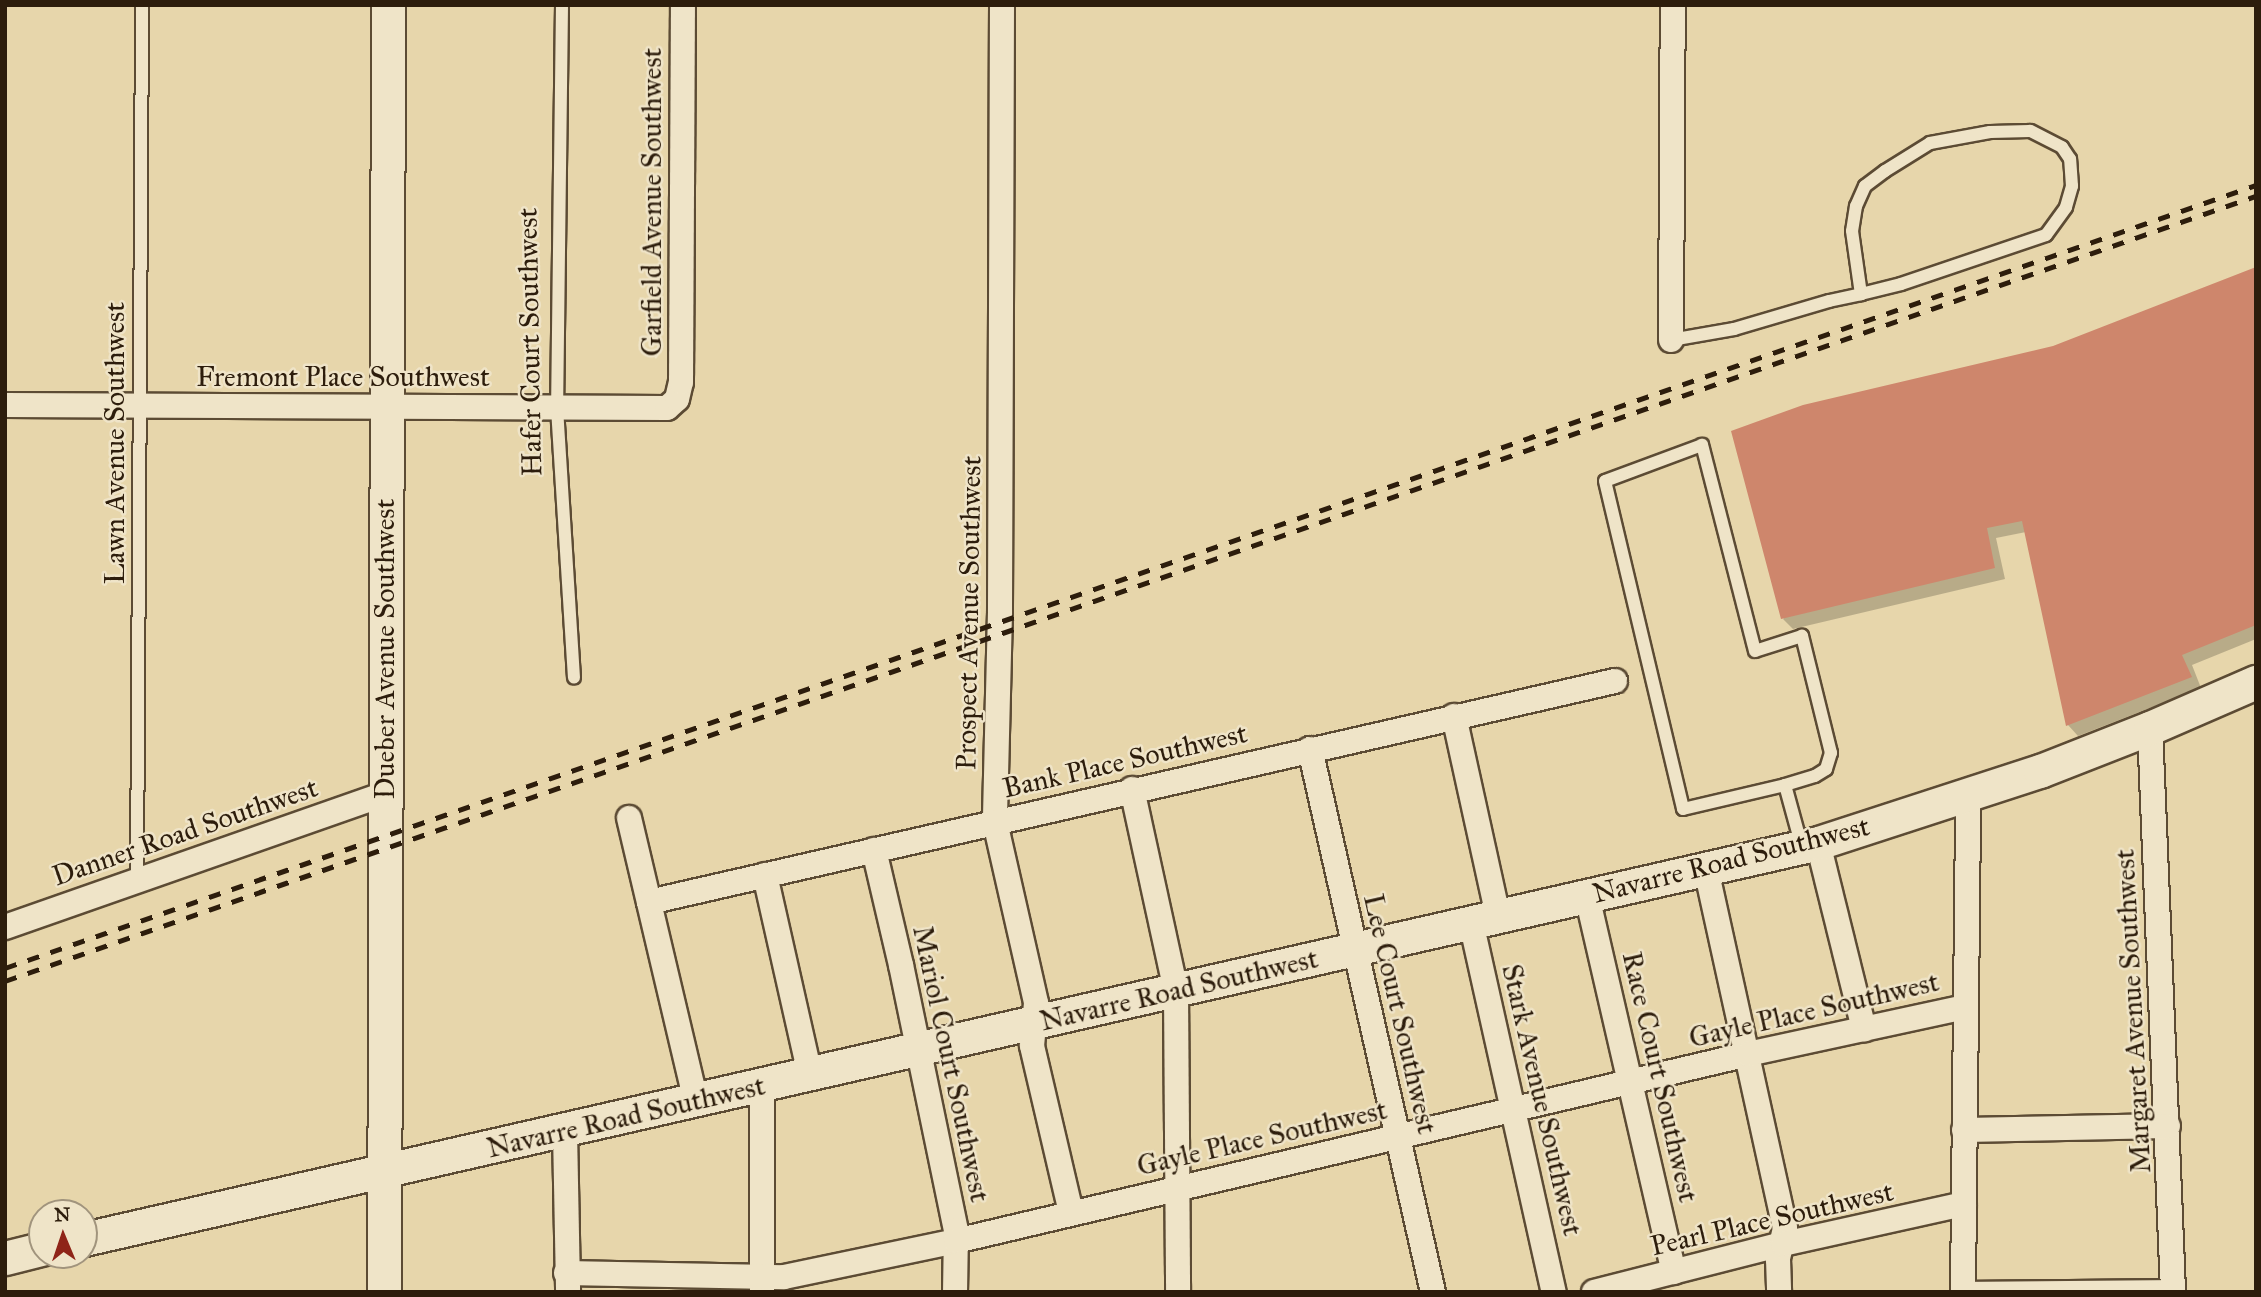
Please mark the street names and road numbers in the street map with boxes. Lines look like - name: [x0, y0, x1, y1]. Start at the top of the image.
- street label: Garfield Avenue Southwest: [635, 48, 669, 356]
- street label: Hafer Court Southwest: [511, 207, 549, 477]
- street label: Lawn Avenue Southwest: [98, 302, 132, 584]
- street label: Fremont Place Southwest: [196, 360, 490, 394]
- street label: Prospect Avenue Southwest: [949, 455, 989, 771]
- street label: Dueber Avenue Southwest: [368, 499, 402, 799]
- street label: Bank Place Southwest: [999, 717, 1251, 805]
- street label: Danner Road Southwest: [48, 771, 322, 893]
- street label: Navarre Road Southwest: [1589, 809, 1873, 911]
- street label: Margaret Avenue Southwest: [2108, 848, 2158, 1174]
- street label: Lee Court Southwest: [1356, 891, 1444, 1137]
- street label: Mariol Court Southwest: [905, 923, 997, 1205]
- street label: Navarre Road Southwest: [1037, 942, 1321, 1038]
- street label: Race Court Southwest: [1615, 948, 1705, 1206]
- street label: Stark Avenue Southwest: [1494, 961, 1590, 1239]
- street label: Gayle Place Southwest: [1686, 965, 1942, 1055]
- street label: Navarre Road Southwest: [484, 1069, 768, 1165]
- street label: Gayle Place Southwest: [1134, 1093, 1390, 1183]
- street label: Pearl Place Southwest: [1647, 1175, 1897, 1263]

